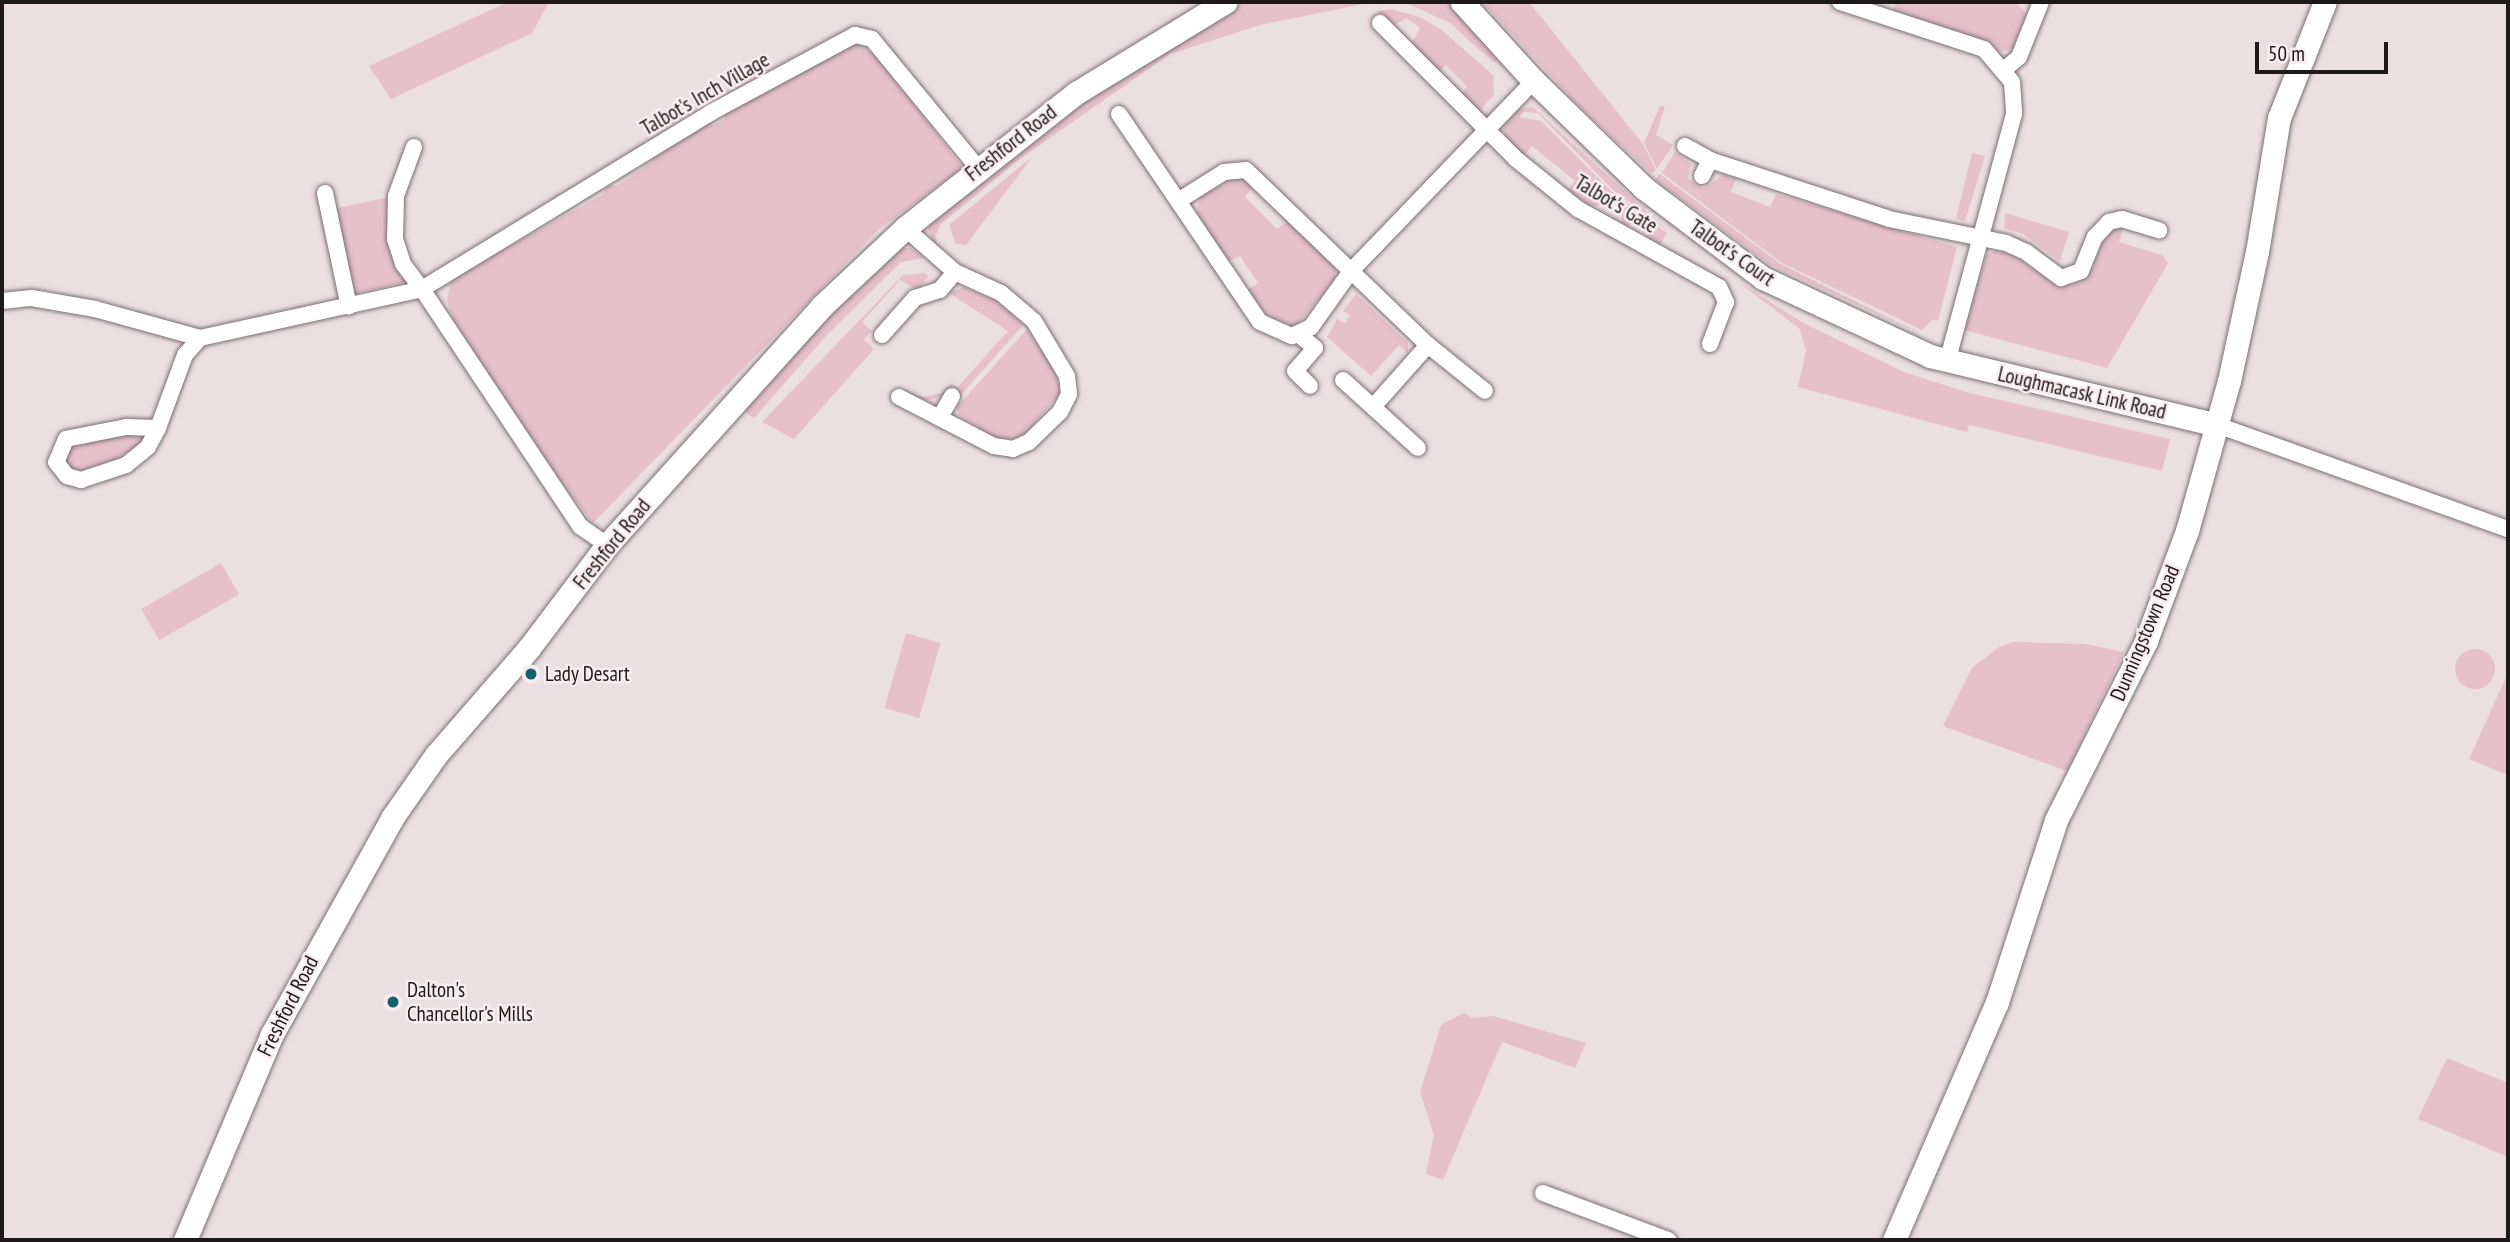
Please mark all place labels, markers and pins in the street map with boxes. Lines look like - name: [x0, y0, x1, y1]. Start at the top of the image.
- place label: Lady Desart: [545, 661, 630, 687]
- marker: Lady Desart: [523, 666, 539, 682]
- place label: Dalton's Chancellor's Mills: [407, 977, 533, 1027]
- marker: Dalton's Chancellor's Mills: [385, 994, 401, 1010]

